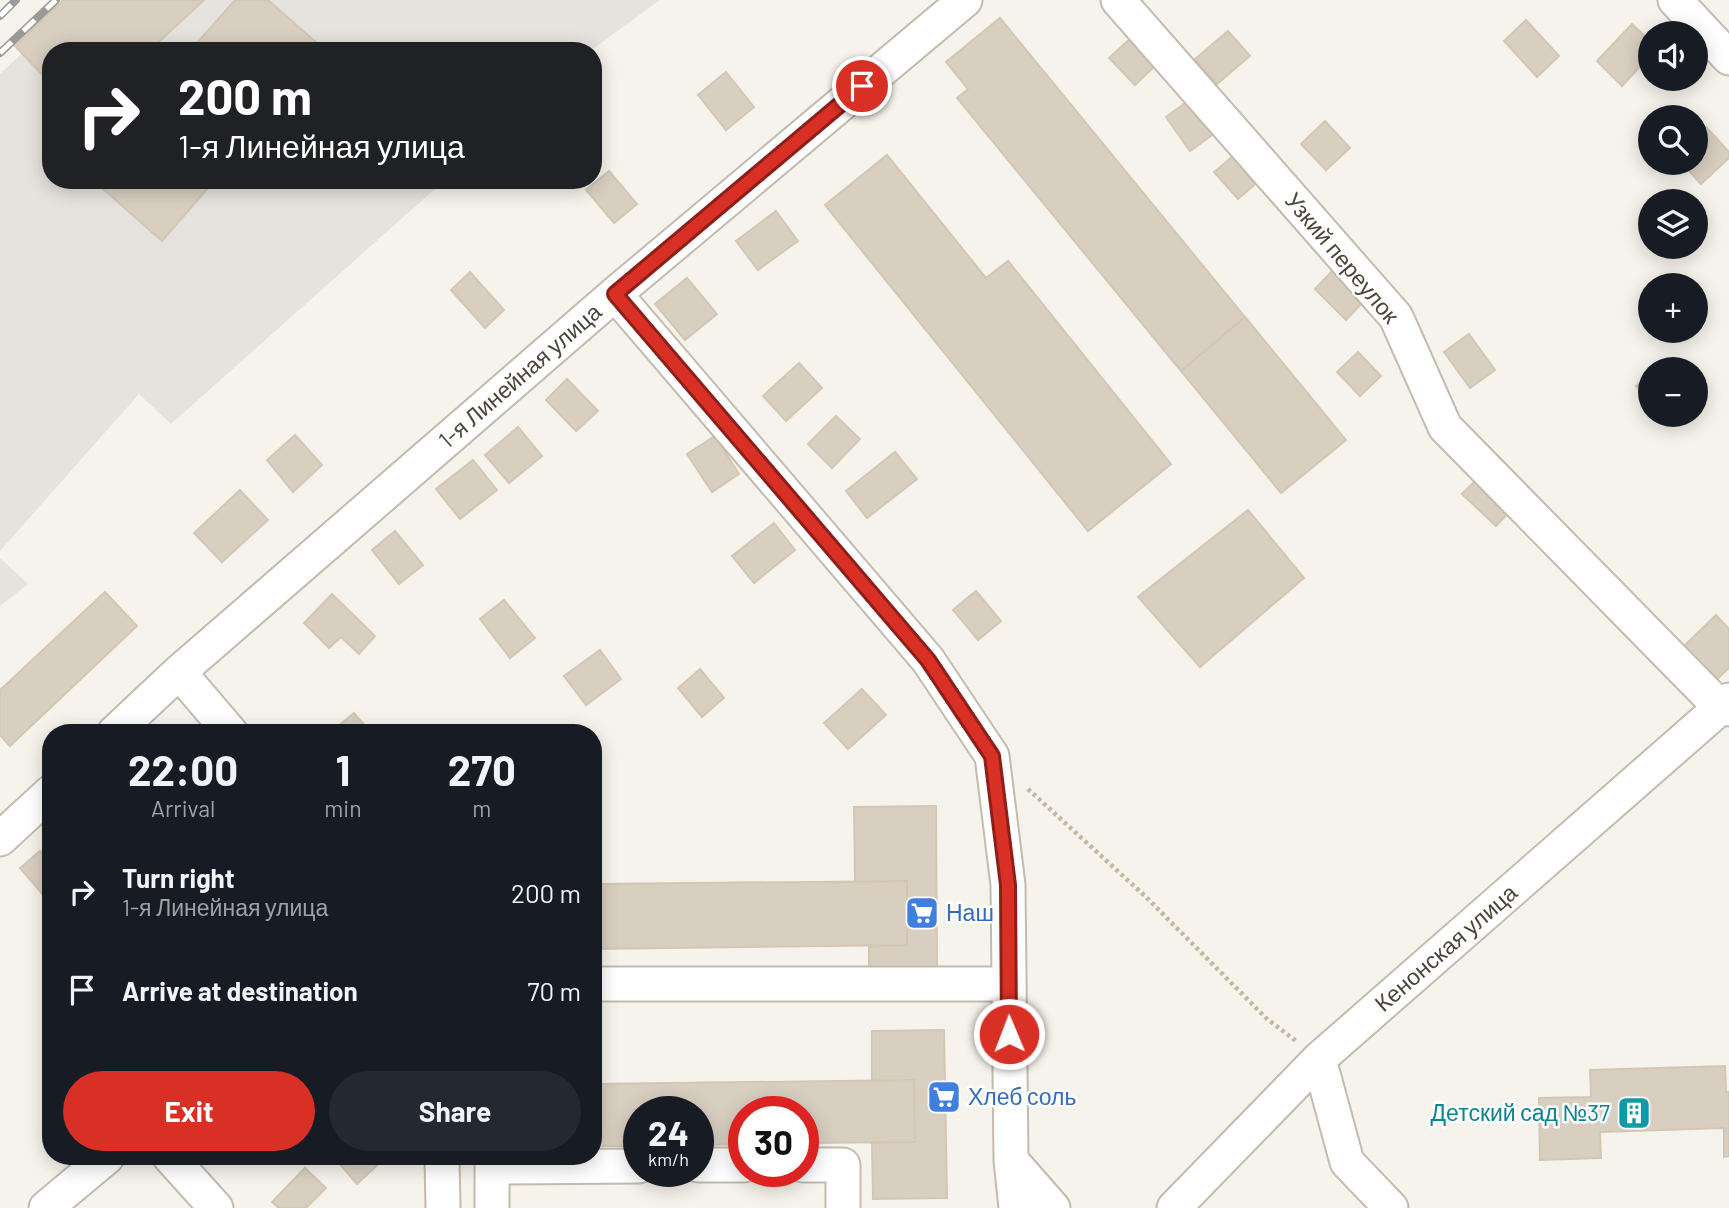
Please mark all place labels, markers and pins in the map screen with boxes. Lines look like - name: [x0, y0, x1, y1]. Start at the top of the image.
- pin: [832, 56, 892, 116]
- supermarket icon: Наш: [903, 894, 941, 932]
- place label: Наш: [946, 898, 994, 926]
- supermarket icon: Хлеб соль: [925, 1078, 963, 1116]
- place label: Хлеб соль: [968, 1082, 1077, 1110]
- building icon: Детский сад №37: [1615, 1094, 1653, 1132]
- place label: Детский сад №37: [1431, 1098, 1610, 1126]

